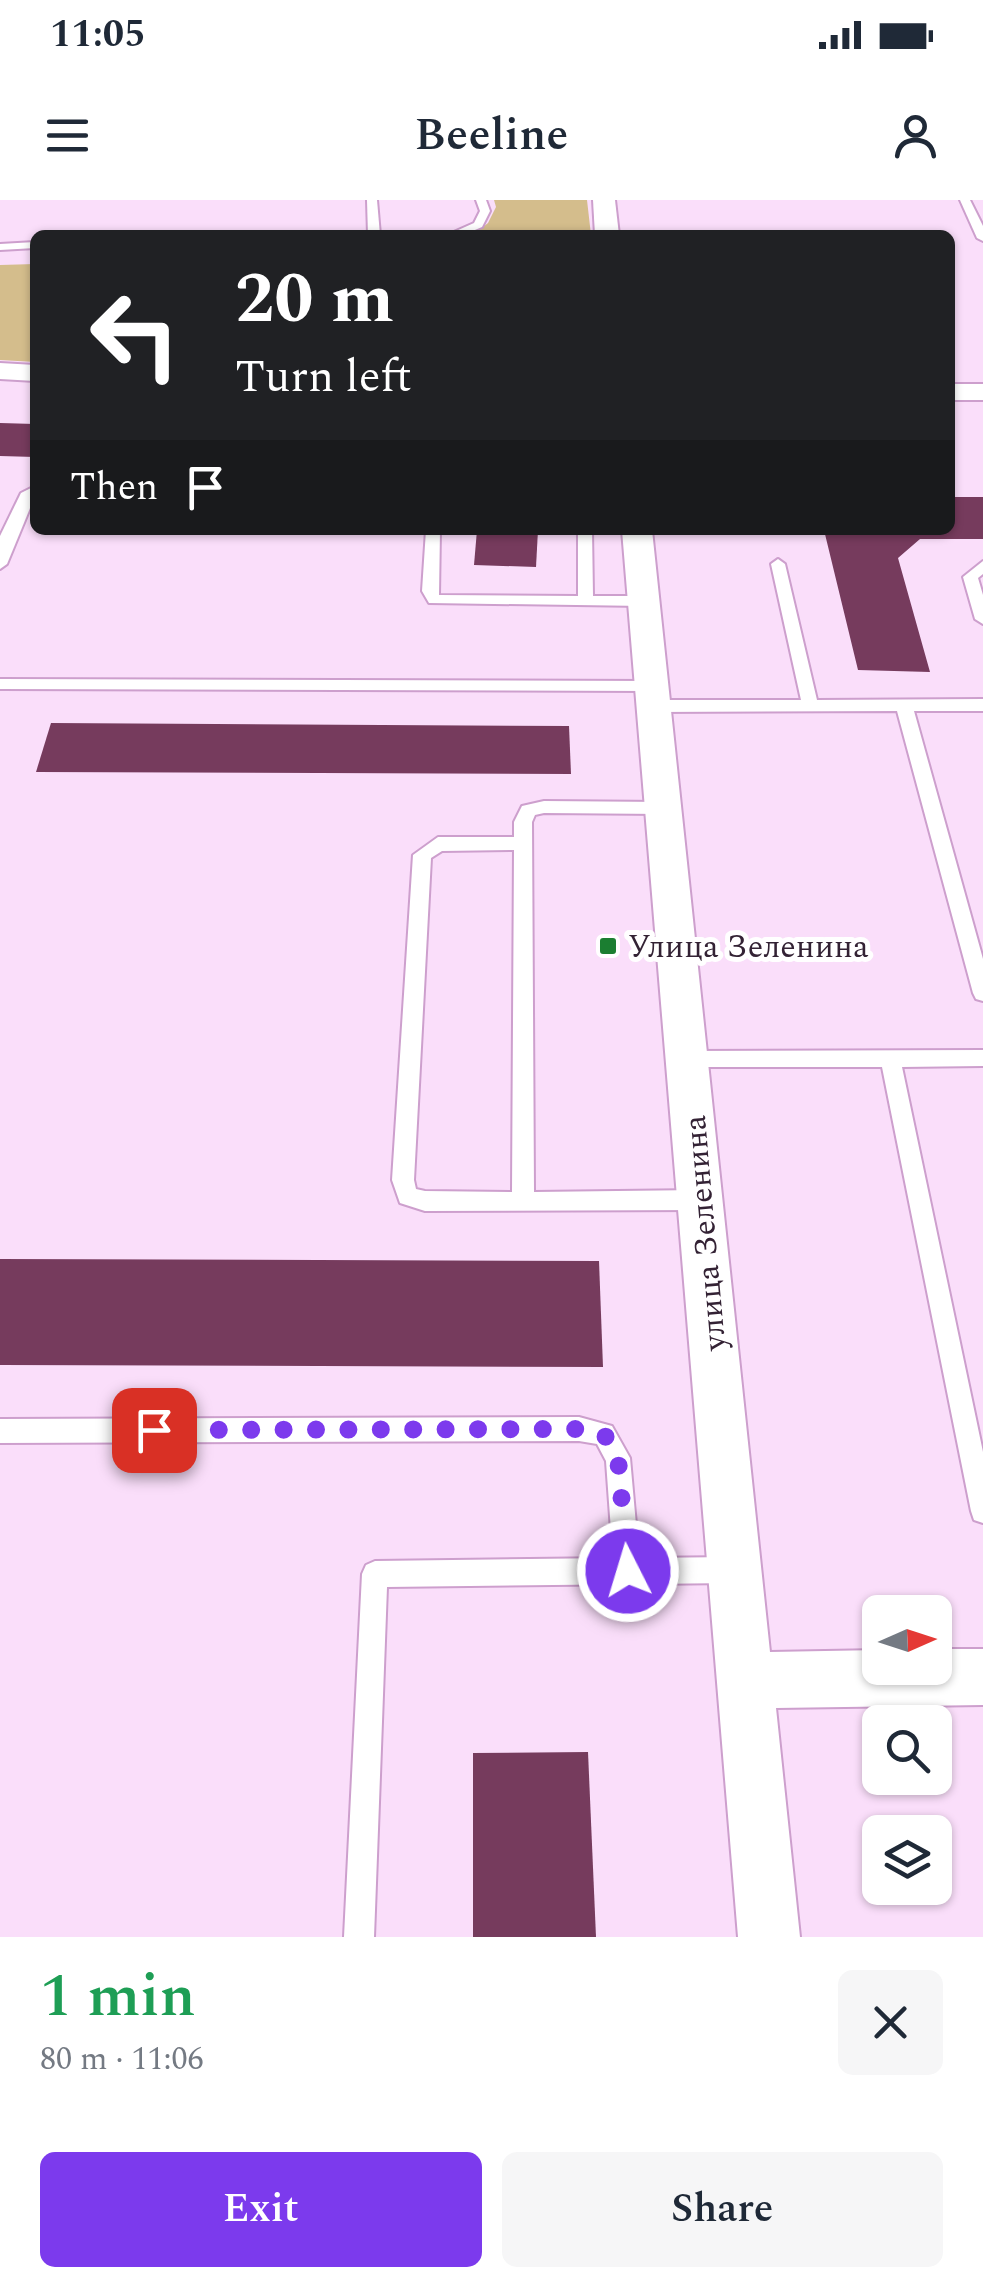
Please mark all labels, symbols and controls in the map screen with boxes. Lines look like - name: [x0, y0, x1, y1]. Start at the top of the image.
- text: 11:05: [50, 6, 145, 64]
- text: Beeline: [415, 101, 568, 170]
- icon: menu: [40, 108, 95, 163]
- icon: person: [888, 108, 943, 163]
- text: 20 m: [235, 247, 394, 353]
- icon: left: [70, 270, 200, 400]
- text: Turn left: [235, 343, 412, 412]
- text: Then: [70, 459, 158, 517]
- icon: arrive: [178, 460, 233, 515]
- place label: Улица Зеленина: [628, 923, 869, 972]
- marker: Улица Зеленина: [597, 935, 619, 957]
- street label: улица Зеленина: [671, 1113, 740, 1354]
- pin: [112, 1388, 197, 1473]
- icon: arrive: [127, 1403, 182, 1458]
- position arrow: [576, 1519, 680, 1623]
- north arrow: [862, 1595, 952, 1685]
- map controls: [862, 1595, 952, 1905]
- button: search: [862, 1705, 952, 1795]
- button: layers: [862, 1815, 952, 1905]
- text: 1 min: [40, 1951, 196, 2043]
- button: close: [838, 1970, 943, 2075]
- text: 80 m · 11:06: [40, 2035, 204, 2084]
- button: Exit: [40, 2152, 482, 2267]
- button: Share: [502, 2152, 943, 2267]

